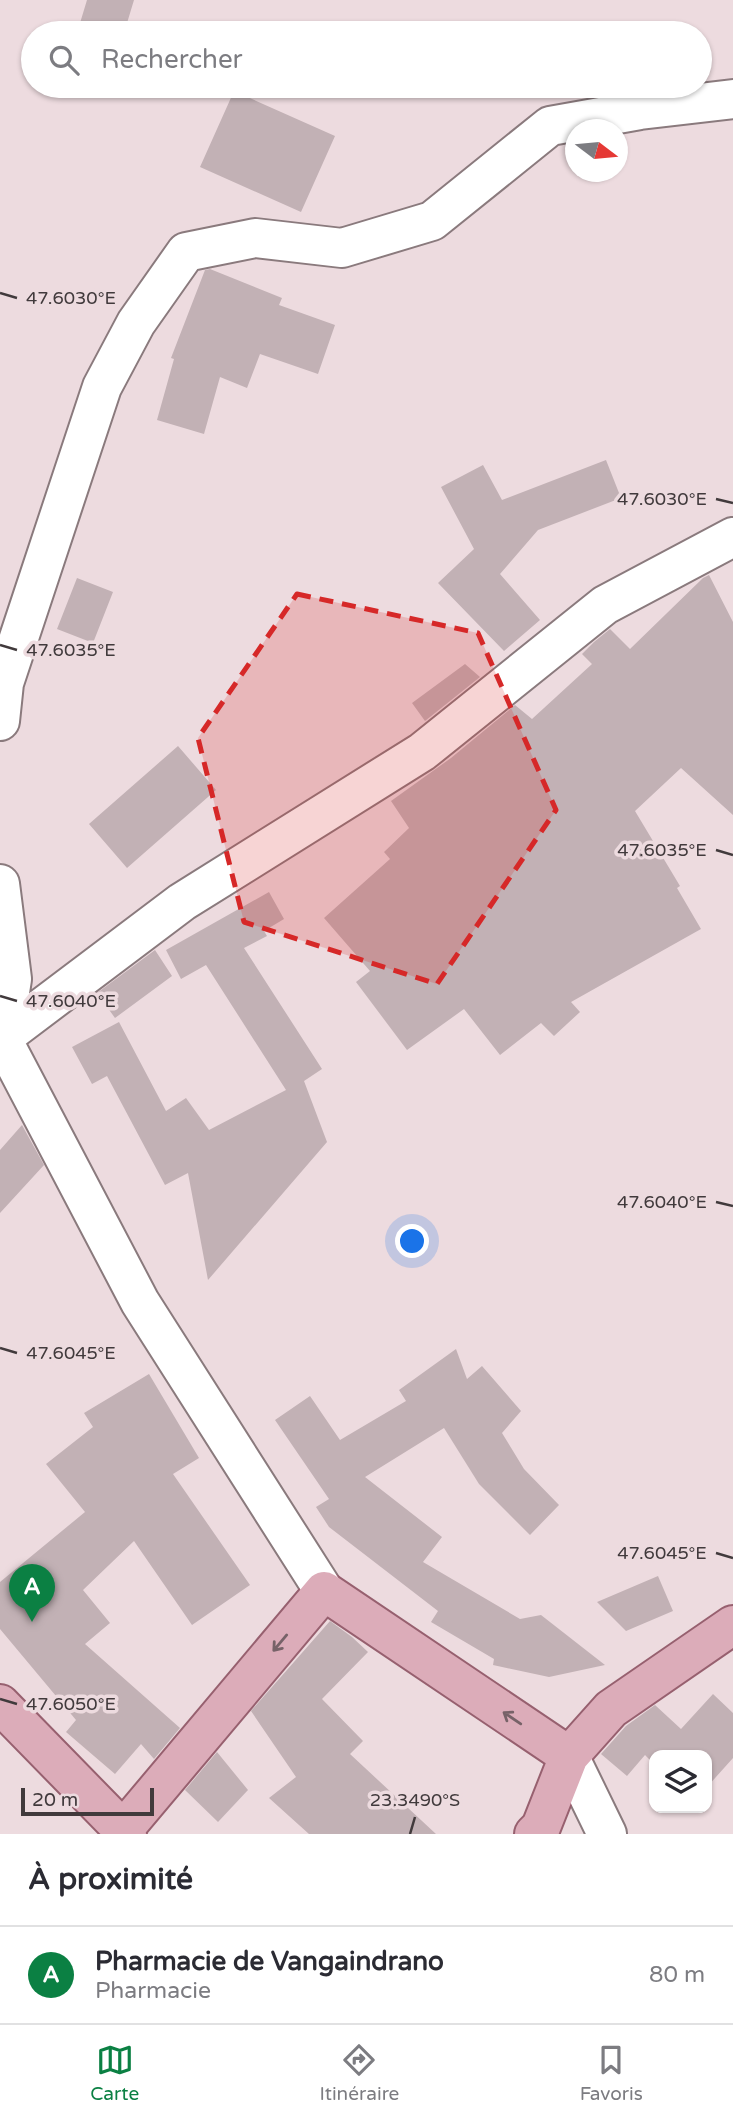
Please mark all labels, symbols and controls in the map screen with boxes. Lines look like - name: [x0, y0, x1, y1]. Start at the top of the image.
- search box: [21, 21, 712, 98]
- icon: search: [45, 41, 83, 79]
- text: Rechercher: [101, 44, 243, 75]
- north arrow: [565, 119, 628, 182]
- text: 47.6030°E: [26, 287, 116, 309]
- text: 47.6030°E: [617, 488, 707, 510]
- text: 47.6035°E: [26, 639, 116, 661]
- text: 47.6035°E: [617, 839, 707, 861]
- text: 47.6040°E: [26, 990, 116, 1012]
- text: 47.6040°E: [617, 1191, 707, 1213]
- your location: [395, 1224, 429, 1258]
- text: 47.6045°E: [26, 1342, 116, 1364]
- text: 47.6045°E: [617, 1542, 707, 1564]
- pin: A: [9, 1564, 55, 1622]
- one-way arrow: [272, 1634, 288, 1652]
- text: 47.6050°E: [26, 1693, 116, 1715]
- one-way arrow: [503, 1710, 522, 1725]
- map controls: [649, 1750, 712, 1813]
- button: layers: [649, 1750, 712, 1813]
- scale bar: [21, 1785, 154, 1817]
- text: 20 m: [32, 1789, 78, 1811]
- text: 23.3490°S: [370, 1789, 460, 1811]
- text: À proximité: [28, 1861, 193, 1898]
- text: Pharmacie de Vangaindrano: [95, 1946, 444, 1977]
- text: A: [42, 1961, 60, 1989]
- text: 80 m: [649, 1961, 705, 1989]
- text: Pharmacie: [95, 1977, 211, 2005]
- tab: Carte: [90, 2041, 139, 2105]
- tab: Itinéraire: [319, 2041, 399, 2105]
- tab: Favoris: [580, 2041, 643, 2105]

